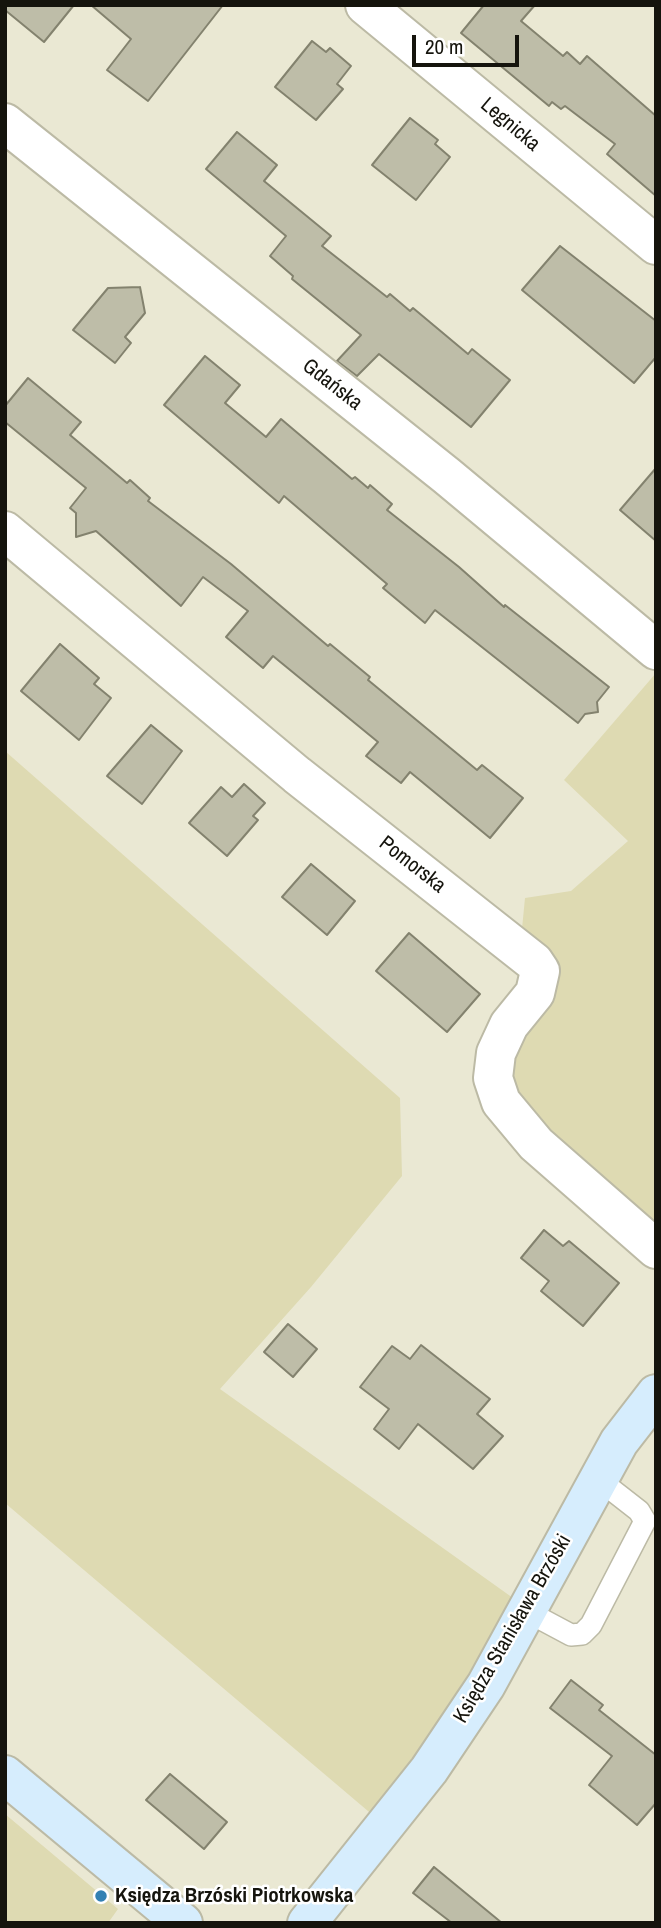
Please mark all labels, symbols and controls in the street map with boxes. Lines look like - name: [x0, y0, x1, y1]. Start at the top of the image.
- scale bar: [416, 21, 523, 65]
- text: 20 m: [425, 32, 463, 61]
- street label: Legnicka: [475, 93, 545, 157]
- street label: Gdańska: [297, 354, 367, 416]
- street label: Pomorska: [374, 831, 450, 899]
- street label: Księdza Stanisława Brzóski: [449, 1530, 577, 1728]
- place label: Księdza Brzóski Piotrkowska: [115, 1883, 353, 1909]
- marker: Księdza Brzóski Piotrkowska: [93, 1888, 109, 1904]

